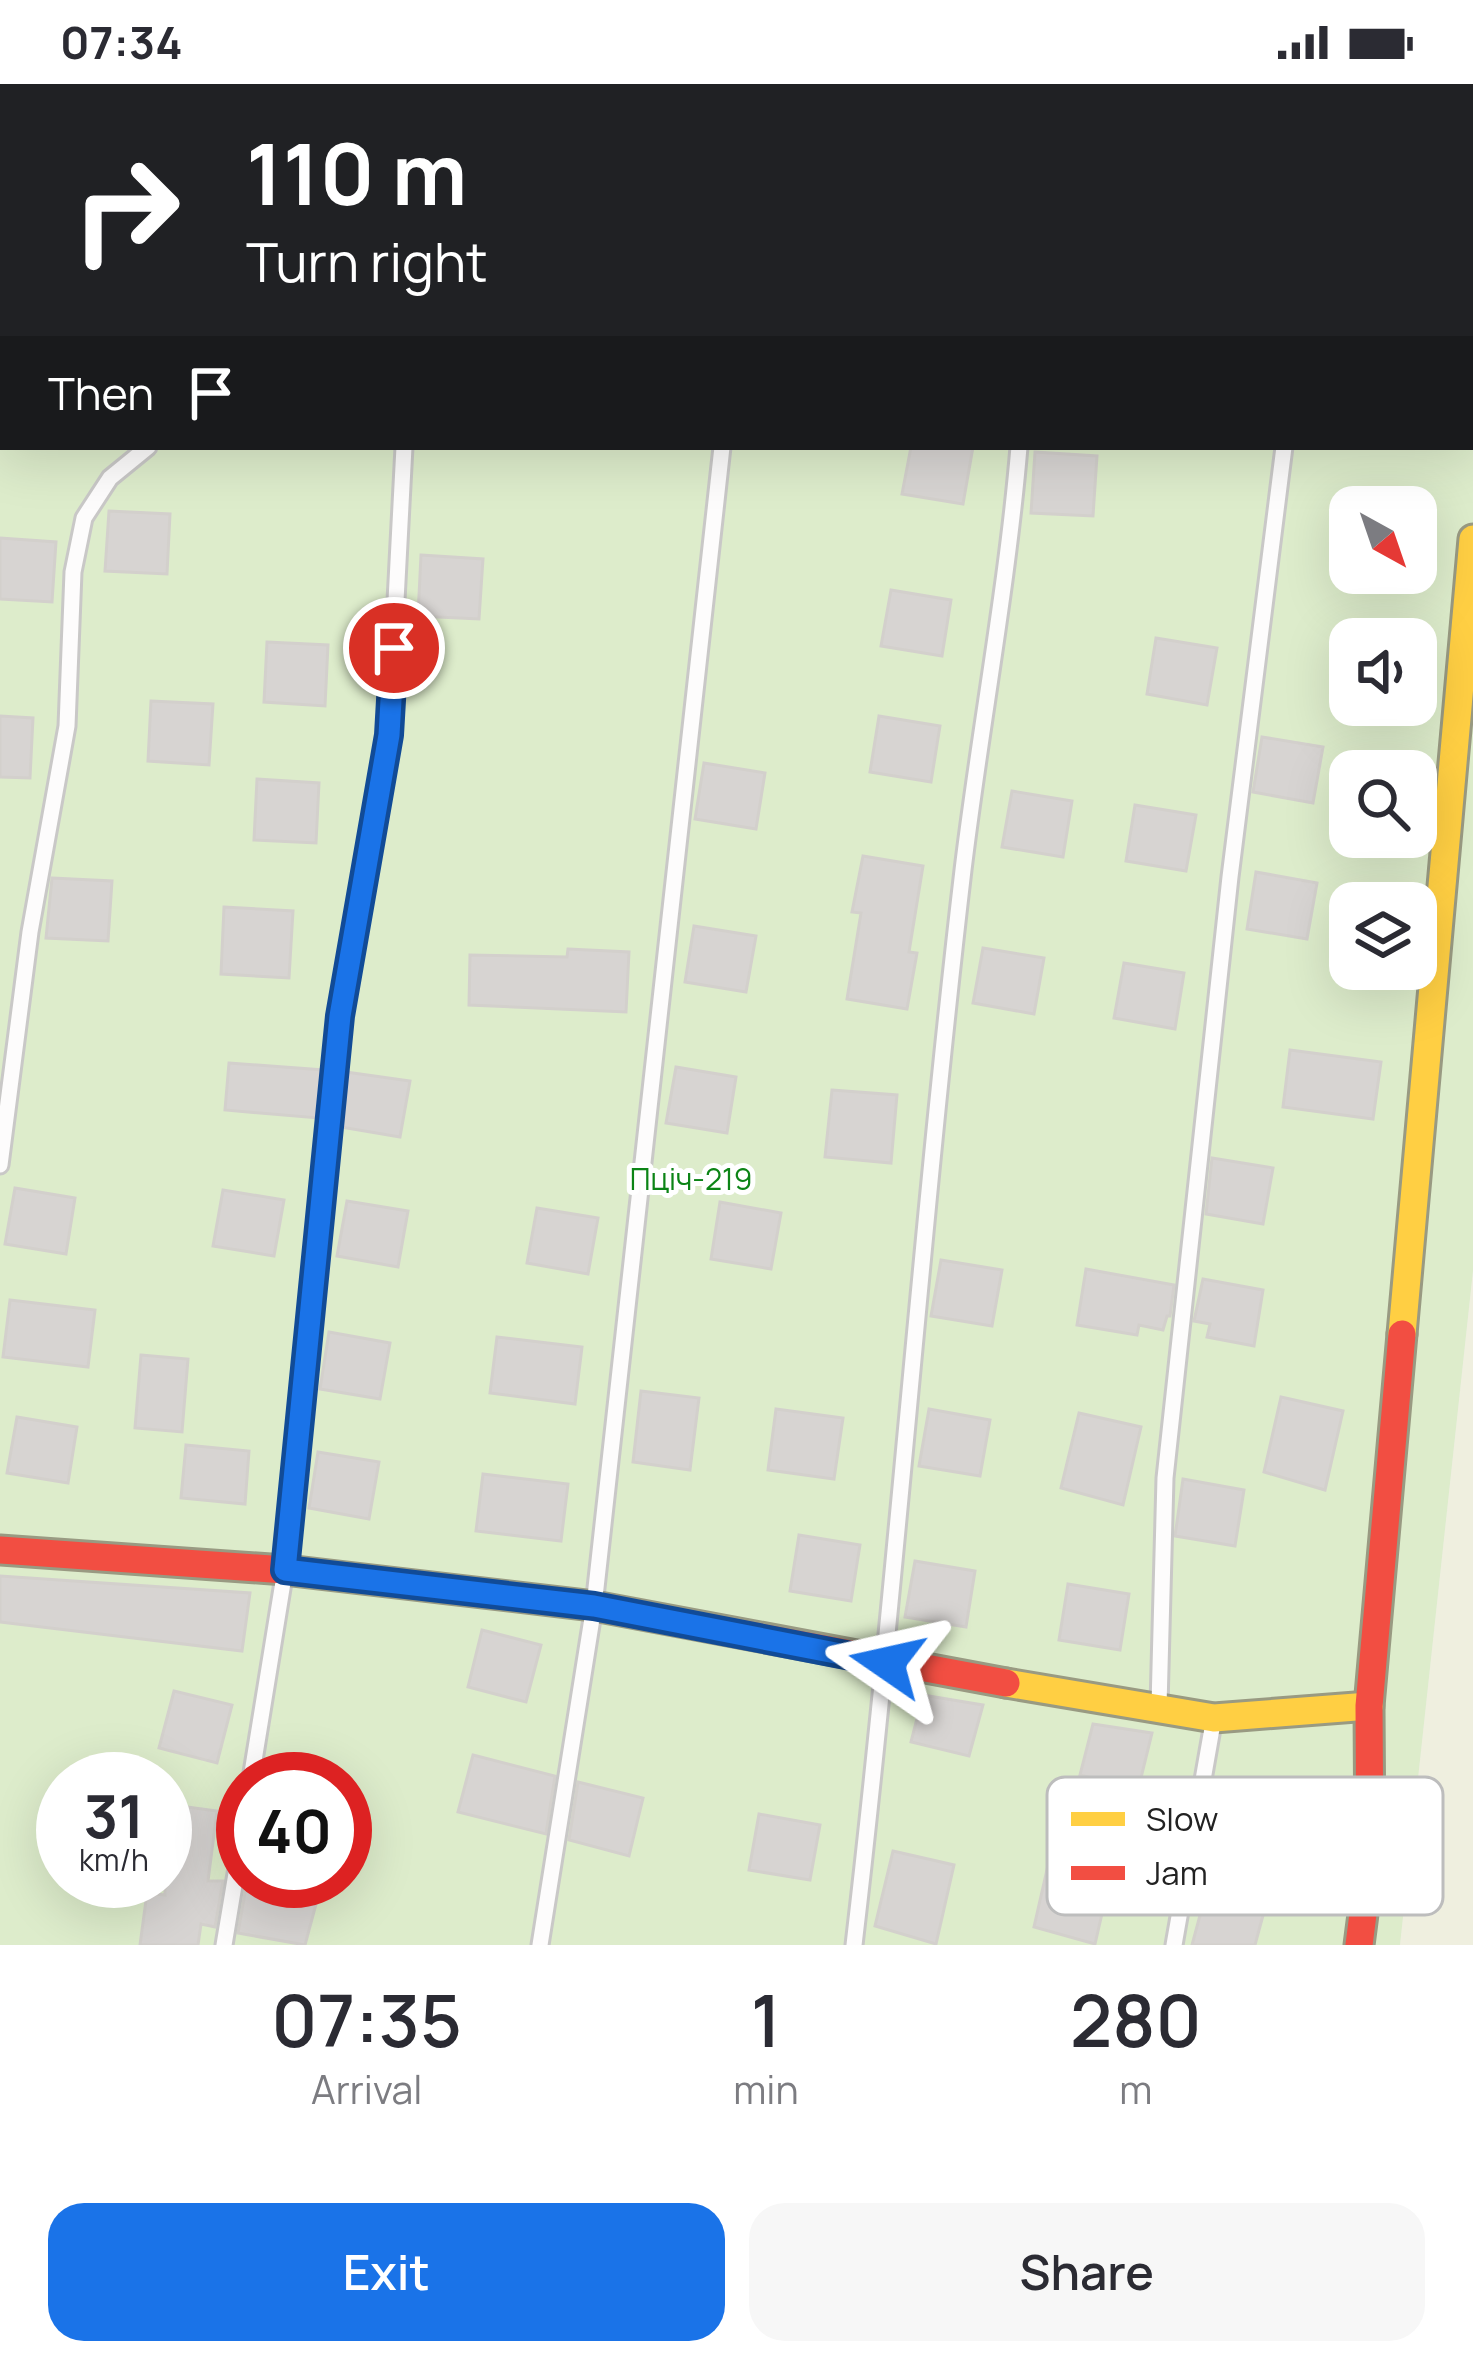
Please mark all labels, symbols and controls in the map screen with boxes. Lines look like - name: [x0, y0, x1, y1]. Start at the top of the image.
- text: 07:34: [60, 11, 183, 73]
- text: 110 m: [246, 115, 467, 230]
- icon: right: [48, 132, 204, 288]
- text: Turn right: [246, 224, 488, 298]
- icon: arrive: [178, 360, 244, 426]
- text: Then: [48, 362, 154, 424]
- north arrow: [1329, 486, 1437, 594]
- map controls: [1329, 486, 1437, 990]
- pin: [343, 597, 445, 699]
- icon: arrive: [361, 615, 427, 681]
- button: sound: [1329, 618, 1437, 726]
- button: search: [1329, 750, 1437, 858]
- button: layers: [1329, 882, 1437, 990]
- park label: Пціч-219: [630, 1158, 752, 1199]
- position arrow: [824, 1600, 950, 1726]
- speed limit sign: 40: [216, 1752, 372, 1908]
- text: 31: [83, 1774, 145, 1856]
- legend: [1047, 1777, 1443, 1915]
- text: Slow: [1146, 1796, 1218, 1841]
- text: km/h: [79, 1839, 149, 1880]
- text: Jam: [1146, 1850, 1208, 1895]
- text: 07:35: [271, 1970, 462, 2069]
- text: 1: [751, 1970, 781, 2069]
- text: 280: [1070, 1970, 1202, 2069]
- text: Arrival: [311, 2062, 422, 2116]
- text: min: [733, 2062, 799, 2116]
- text: m: [1119, 2062, 1152, 2116]
- button: Exit: [48, 2203, 725, 2341]
- button: Share: [749, 2203, 1425, 2341]

